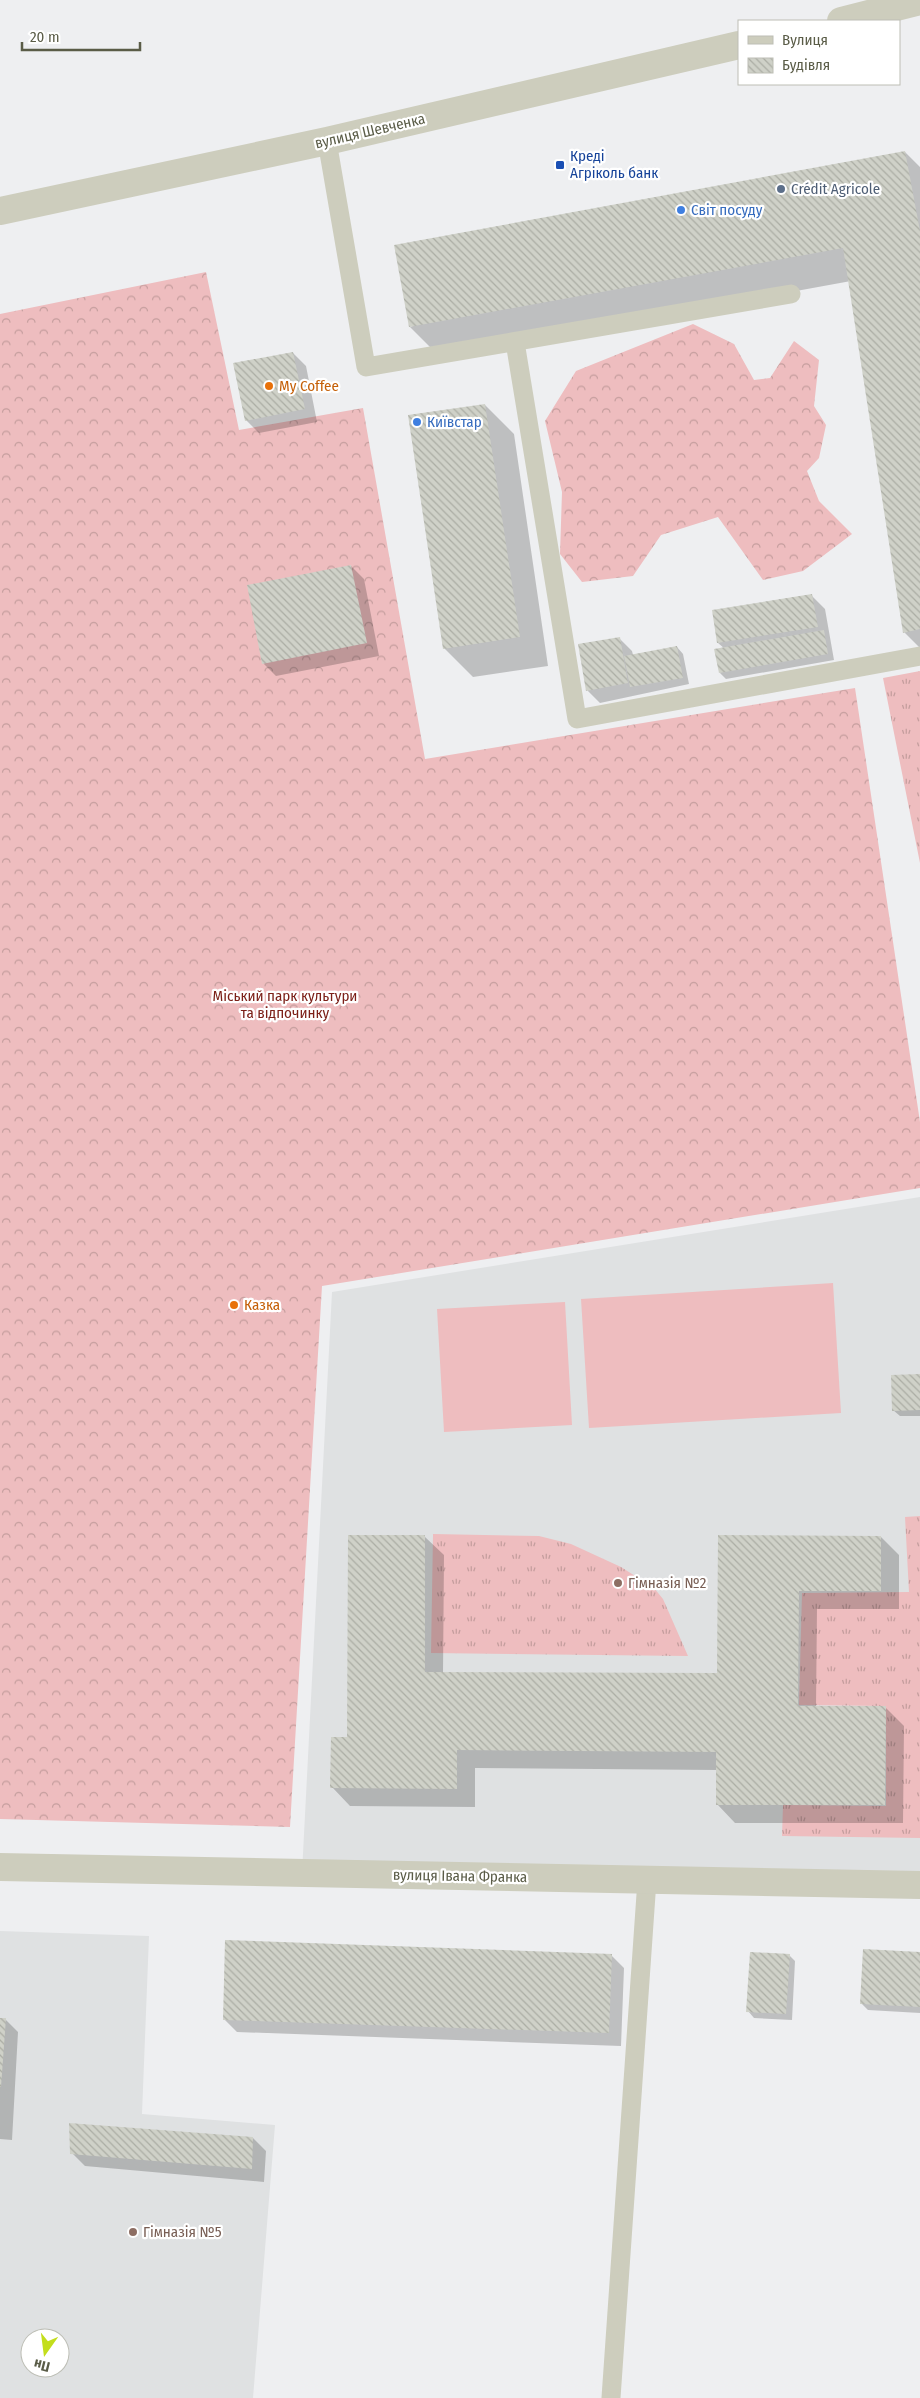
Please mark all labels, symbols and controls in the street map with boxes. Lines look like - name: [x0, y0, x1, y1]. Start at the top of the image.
- scale bar: [22, 20, 140, 52]
- legend: [738, 20, 900, 85]
- text: 20 m: [30, 28, 60, 46]
- text: Вулиця: [782, 31, 828, 49]
- text: Будівля: [782, 56, 830, 74]
- street label: вулиця Шевченка: [313, 110, 427, 152]
- place label: Креді Агріколь банк: [570, 147, 658, 182]
- marker: Креді Агріколь банк: [554, 159, 566, 171]
- place label: Crédit Agricole: [791, 180, 880, 198]
- marker: Crédit Agricole: [775, 183, 787, 195]
- place label: Світ посуду: [691, 201, 763, 219]
- marker: Світ посуду: [675, 204, 687, 216]
- place label: My Coffee: [279, 377, 339, 395]
- marker: My Coffee: [263, 380, 275, 392]
- place label: Київстар: [427, 413, 482, 431]
- marker: Київстар: [411, 416, 423, 428]
- park label: Міський парк культури та відпочинку: [213, 987, 357, 1022]
- place label: Казка: [244, 1296, 280, 1314]
- marker: Казка: [228, 1299, 240, 1311]
- place label: Гімназія №2: [628, 1574, 707, 1592]
- marker: Гімназія №2: [612, 1577, 624, 1589]
- street label: вулиця Івана Франка: [393, 1866, 527, 1886]
- place label: Гімназія №5: [143, 2223, 222, 2241]
- marker: Гімназія №5: [127, 2226, 139, 2238]
- north arrow: [20, 2328, 70, 2378]
- text: Пн: [32, 2355, 52, 2375]

